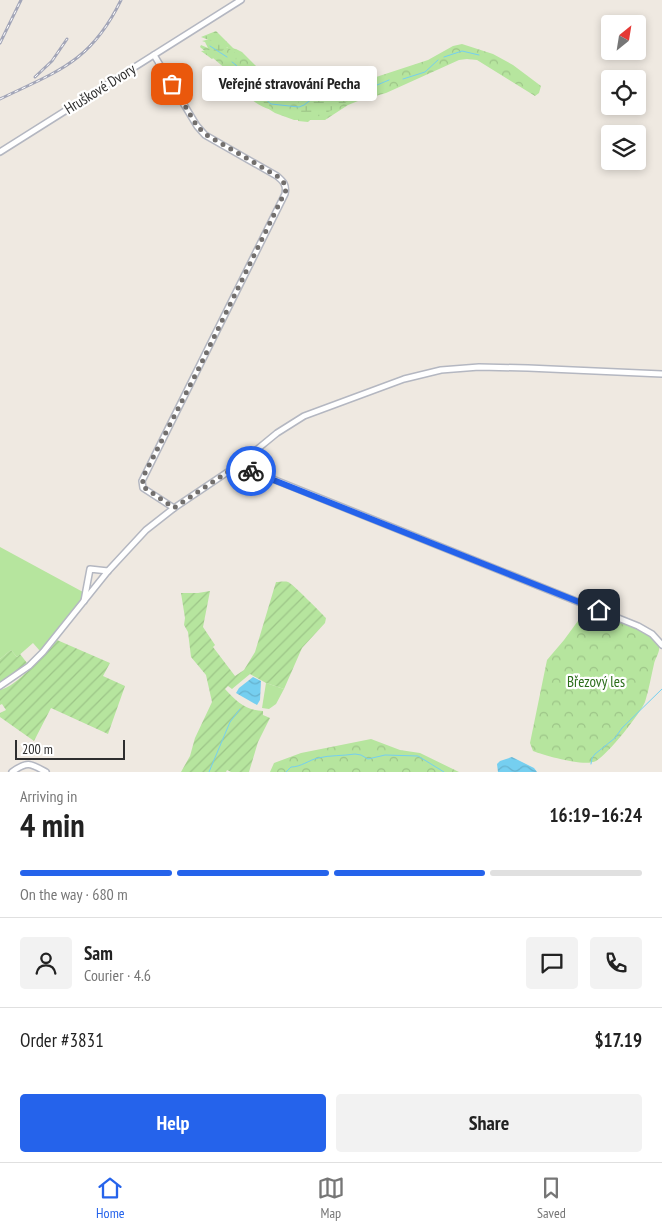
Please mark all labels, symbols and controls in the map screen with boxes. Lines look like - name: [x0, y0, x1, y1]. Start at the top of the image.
- north arrow: [601, 15, 646, 60]
- map controls: [601, 15, 646, 170]
- street label: Hruškové Dvory: [60, 59, 139, 118]
- pin: [151, 63, 193, 105]
- callout: Veřejné stravování Pecha: [202, 66, 377, 102]
- icon: bag: [158, 70, 186, 98]
- button: locate: [601, 70, 646, 115]
- text: Veřejné stravování Pecha: [219, 73, 360, 93]
- button: layers: [601, 125, 646, 170]
- courier: [226, 446, 276, 496]
- icon: bike: [237, 457, 265, 485]
- pin: [578, 589, 620, 631]
- icon: home: [585, 596, 613, 624]
- park label: Březový les: [567, 672, 625, 691]
- scale bar: [15, 737, 125, 760]
- text: 200 m: [22, 740, 53, 758]
- text: Arriving in: [20, 786, 77, 806]
- text: 16:19–16:24: [549, 803, 642, 827]
- text: 4 min: [20, 804, 85, 846]
- text: On the way · 680 m: [20, 884, 128, 904]
- button: person: [20, 937, 72, 989]
- button: chat: [526, 937, 578, 989]
- button: phone: [590, 937, 642, 989]
- text: Sam: [84, 941, 113, 965]
- text: Courier · 4.6: [84, 965, 151, 985]
- text: Order #3831: [20, 1028, 104, 1052]
- text: $17.19: [594, 1028, 642, 1052]
- button: Help: [20, 1094, 326, 1152]
- button: Share: [336, 1094, 642, 1152]
- tab: Home: [96, 1174, 125, 1222]
- tab: Map: [317, 1174, 345, 1222]
- tab: Saved: [537, 1174, 566, 1222]

